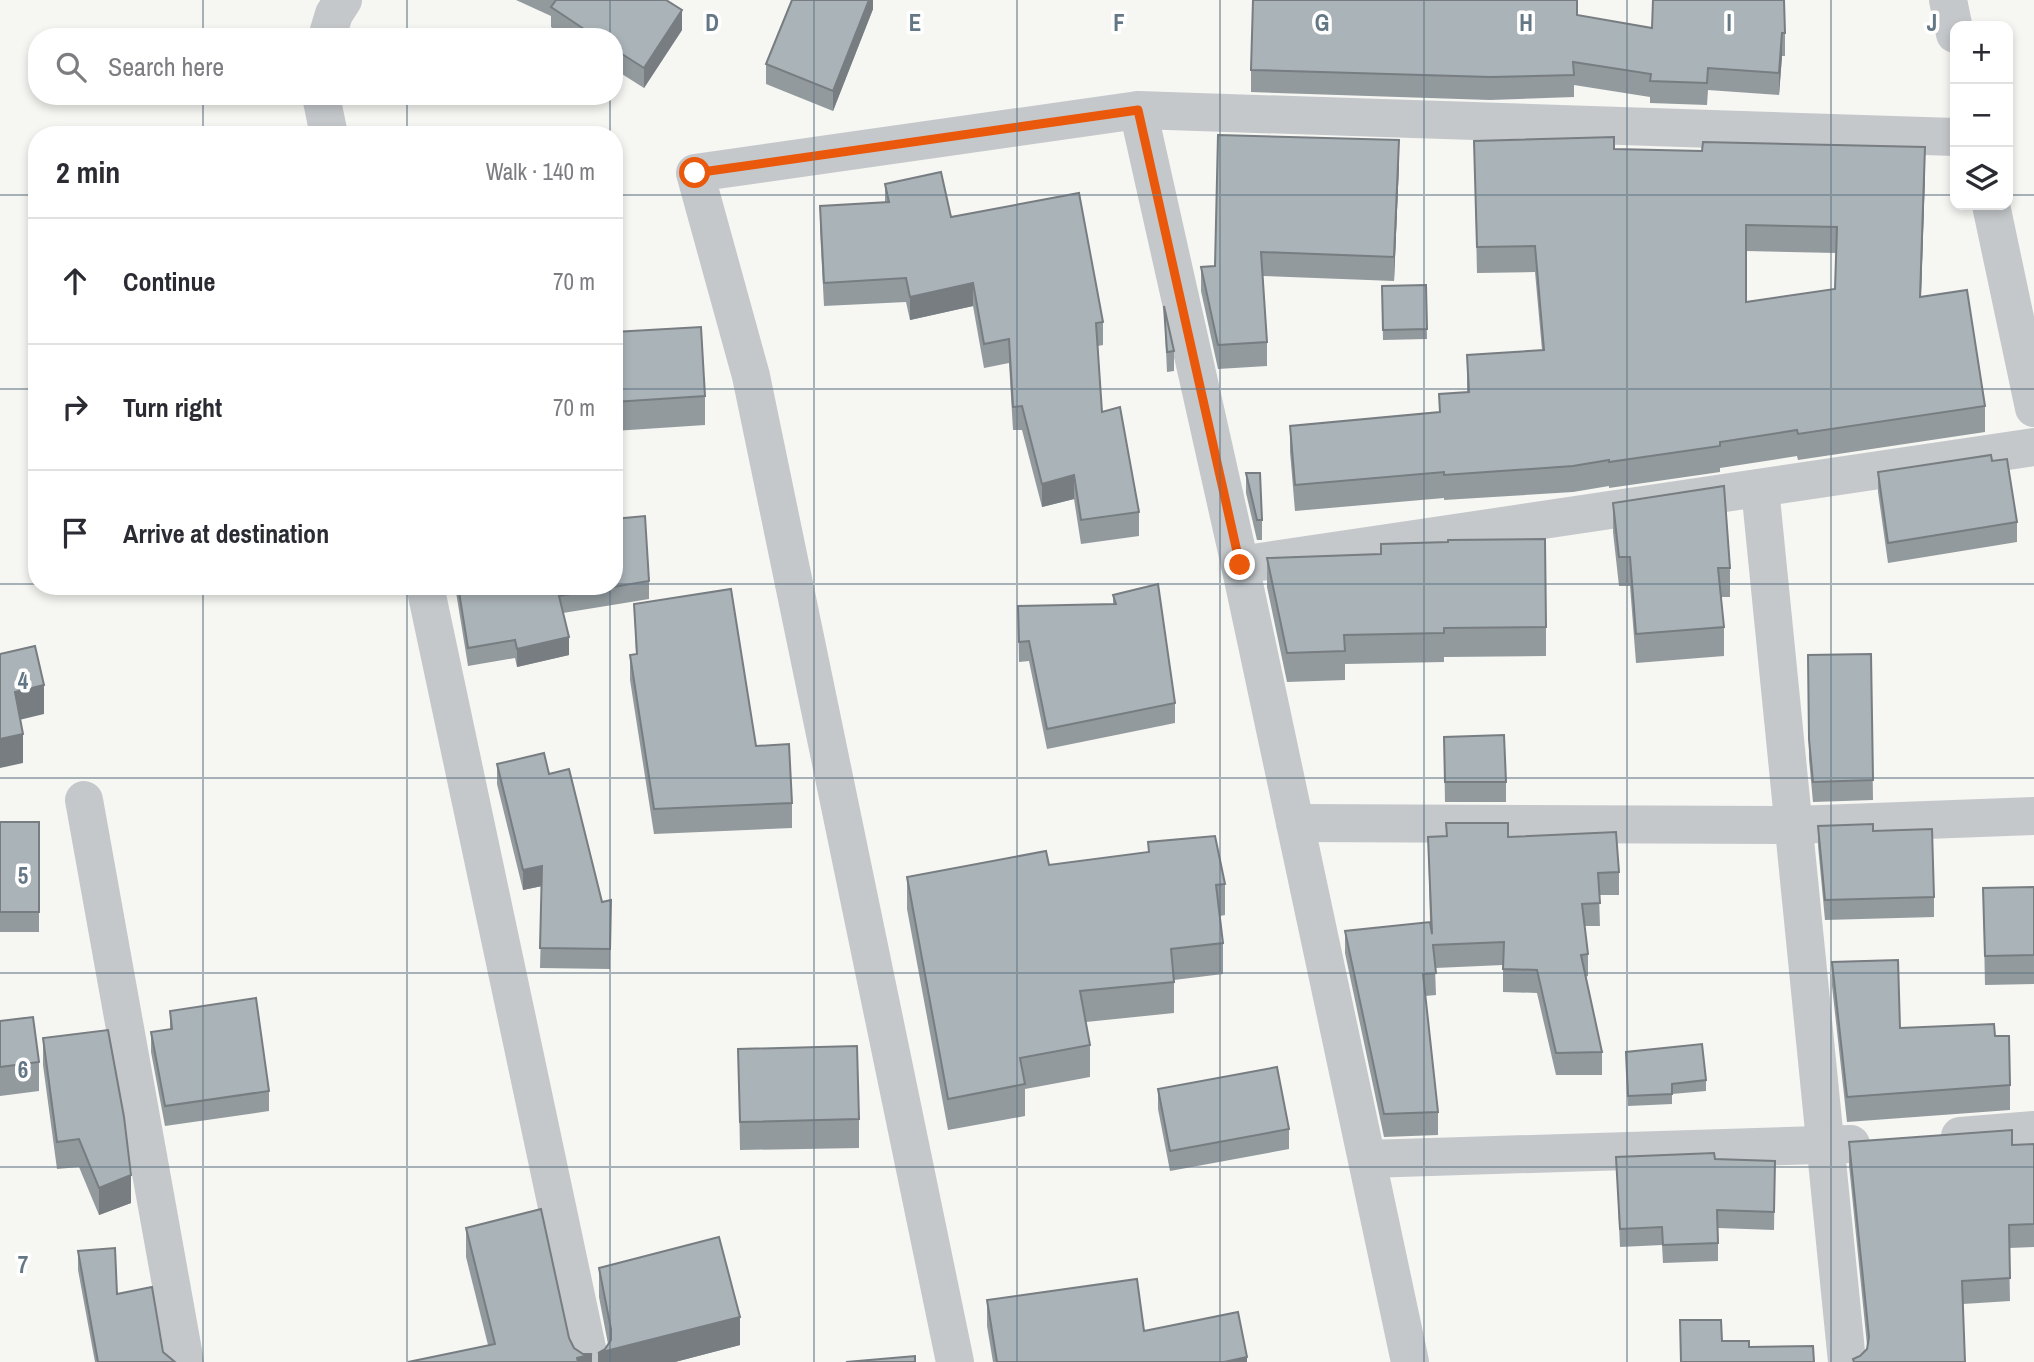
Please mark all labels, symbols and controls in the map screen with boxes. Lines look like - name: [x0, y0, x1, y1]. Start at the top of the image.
- text: D: [705, 7, 719, 38]
- text: E: [909, 7, 921, 38]
- text: F: [1113, 7, 1125, 38]
- text: G: [1315, 7, 1329, 38]
- text: H: [1519, 7, 1533, 38]
- text: I: [1726, 7, 1732, 38]
- text: J: [1927, 7, 1937, 38]
- map controls: [1950, 21, 2013, 210]
- button: +: [1950, 21, 2013, 84]
- search box: [28, 28, 623, 105]
- icon: search: [52, 48, 90, 86]
- text: Search here: [108, 49, 224, 84]
- button: −: [1950, 84, 2013, 147]
- button: layers: [1950, 147, 2013, 210]
- text: 2 min: [56, 152, 120, 192]
- text: Walk · 140 m: [486, 156, 595, 187]
- route start: [679, 157, 710, 188]
- icon: ahead: [56, 262, 94, 300]
- text: Continue: [123, 264, 215, 299]
- text: 70 m: [553, 266, 595, 297]
- icon: right: [56, 388, 94, 426]
- text: Turn right: [123, 390, 222, 425]
- text: 70 m: [553, 392, 595, 423]
- icon: arrive: [56, 514, 94, 552]
- text: Arrive at destination: [123, 516, 329, 551]
- route end: [1224, 549, 1255, 580]
- text: 4: [18, 665, 29, 696]
- text: 5: [18, 860, 28, 891]
- text: 6: [18, 1054, 28, 1085]
- text: 7: [18, 1249, 28, 1280]

